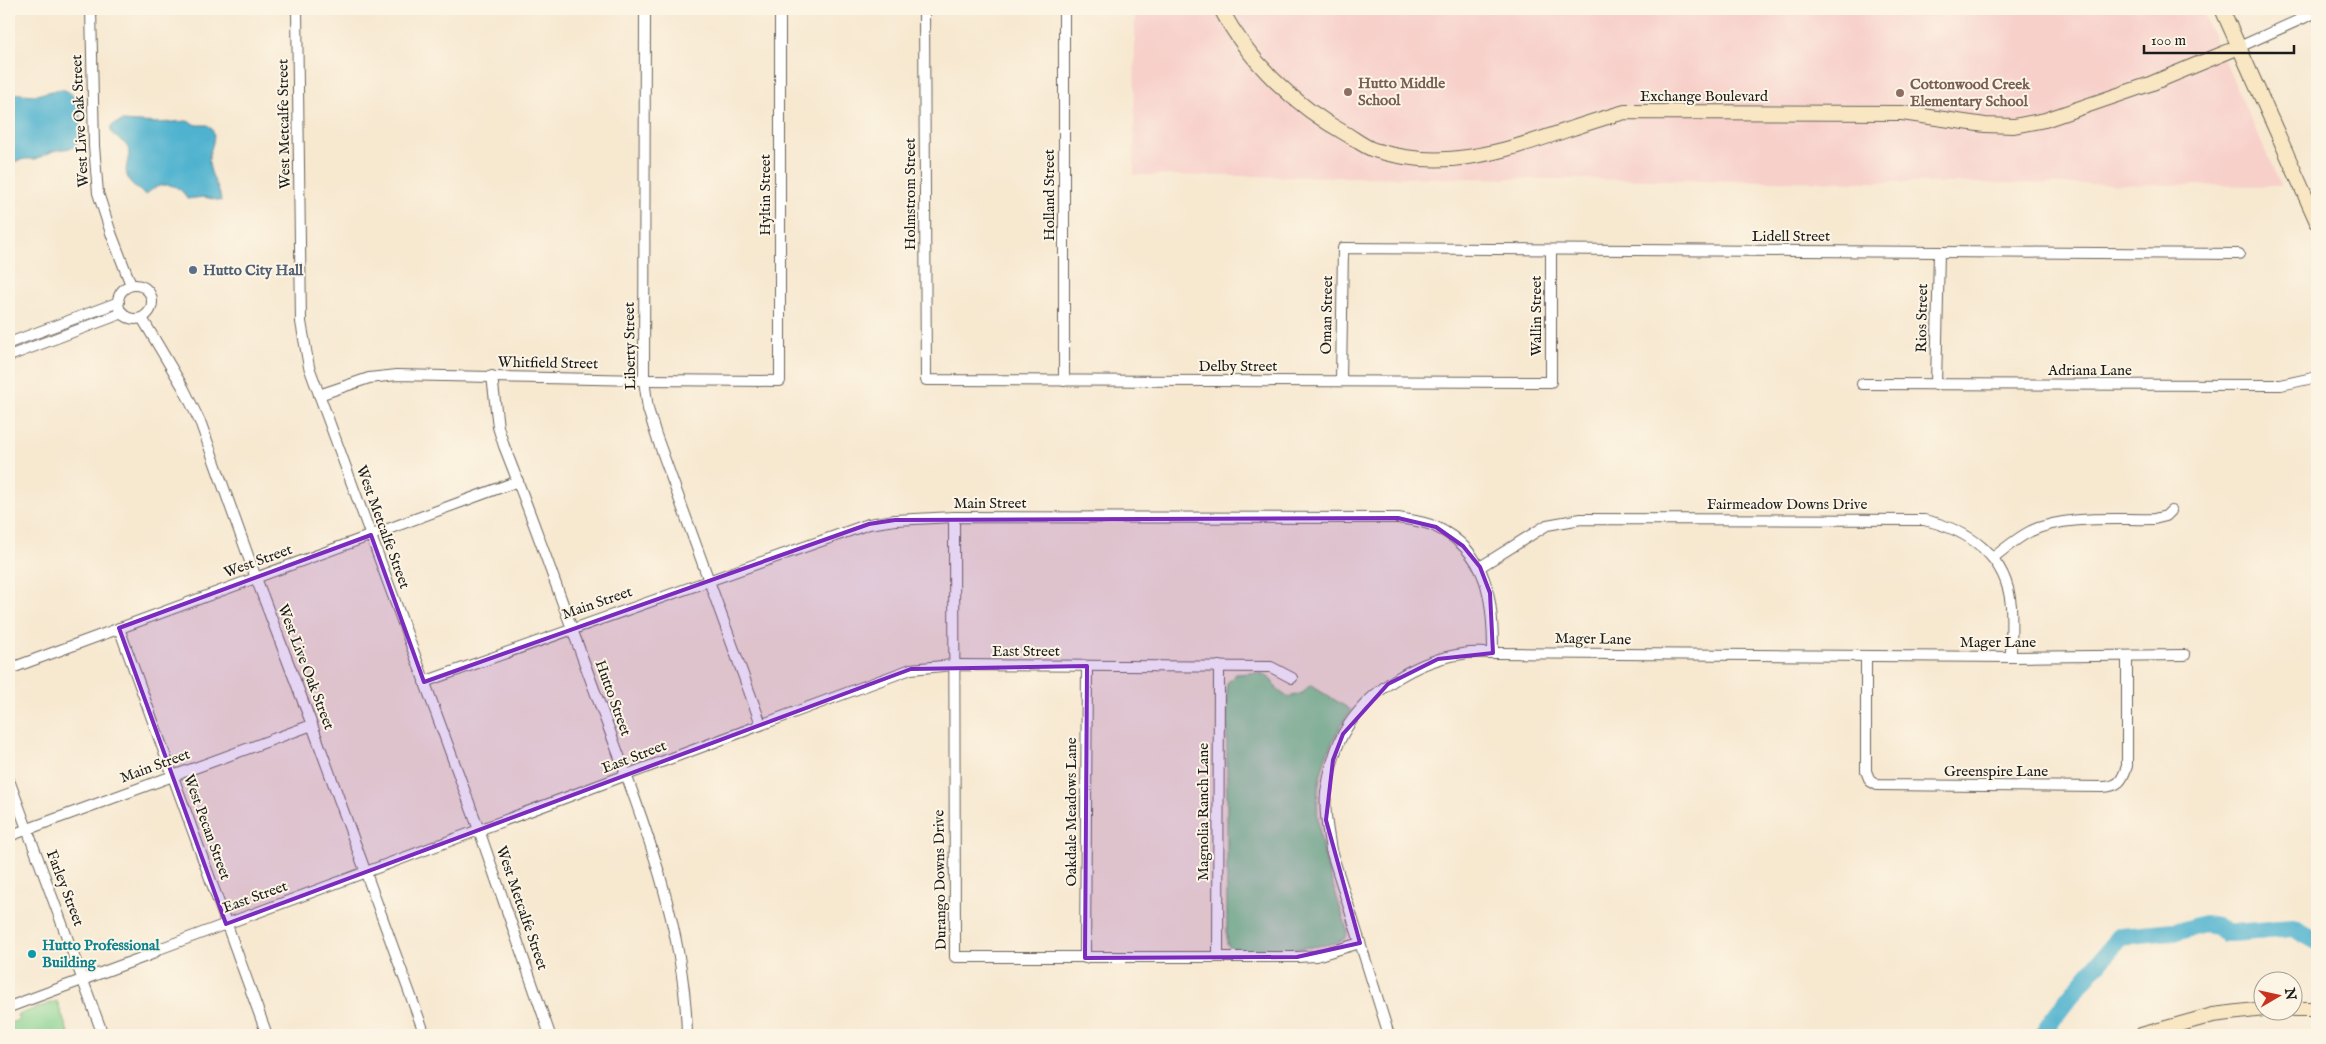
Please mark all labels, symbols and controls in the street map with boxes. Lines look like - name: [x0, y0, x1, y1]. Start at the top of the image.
- scale bar: [2144, 22, 2294, 54]
- text: 100 m: [2151, 31, 2187, 50]
- street label: West Live Oak Street: [67, 54, 93, 188]
- street label: West Metcalfe Street: [273, 59, 295, 189]
- place label: Hutto Middle School: [1358, 74, 1445, 110]
- place label: Cottonwood Creek Elementary School: [1910, 75, 2031, 111]
- marker: Hutto Middle School: [1342, 86, 1354, 98]
- street label: Exchange Boulevard: [1640, 87, 1769, 106]
- marker: Cottonwood Creek Elementary School: [1894, 87, 1906, 99]
- street label: Holmstrom Street: [901, 138, 920, 250]
- street label: Holland Street: [1040, 149, 1059, 241]
- street label: Hyltin Street: [756, 154, 775, 236]
- street label: Lidell Street: [1752, 227, 1830, 246]
- place label: Hutto City Hall: [203, 261, 304, 280]
- marker: Hutto City Hall: [187, 264, 199, 276]
- street label: Oman Street: [1317, 275, 1337, 355]
- street label: Wallin Street: [1527, 276, 1546, 356]
- street label: Rios Street: [1912, 283, 1932, 353]
- street label: Liberty Street: [620, 302, 640, 390]
- street label: Whitfield Street: [498, 353, 598, 373]
- street label: Delby Street: [1199, 357, 1277, 376]
- street label: Adriana Lane: [2047, 361, 2132, 380]
- street label: West Metcalfe Street: [352, 463, 414, 591]
- street label: Main Street: [953, 494, 1027, 513]
- street label: Fairmeadow Downs Drive: [1707, 495, 1867, 514]
- street label: West Street: [221, 540, 295, 582]
- street label: Main Street: [559, 582, 635, 624]
- street label: West Live Oak Street: [273, 602, 339, 732]
- street label: Mager Lane: [1555, 629, 1631, 649]
- street label: Mager Lane: [1960, 633, 2036, 652]
- street label: East Street: [992, 642, 1060, 661]
- street label: Hutto Street: [591, 657, 635, 739]
- street label: East Street: [599, 736, 669, 778]
- street label: Oakdale Meadows Lane: [1062, 737, 1081, 887]
- street label: Magnolia Ranch Lane: [1194, 743, 1213, 881]
- street label: Main Street: [117, 745, 193, 787]
- street label: Greenspire Lane: [1944, 762, 2048, 781]
- street label: West Pecan Street: [179, 772, 235, 882]
- street label: Durango Downs Drive: [929, 809, 951, 950]
- street label: West Metcalfe Street: [492, 843, 552, 973]
- street label: Farley Street: [42, 847, 88, 929]
- street label: East Street: [220, 876, 290, 918]
- place label: Hutto Professional Building: [42, 936, 161, 972]
- marker: Hutto Professional Building: [26, 948, 38, 960]
- north arrow: [2254, 972, 2304, 1022]
- text: N: [2280, 986, 2300, 1002]

